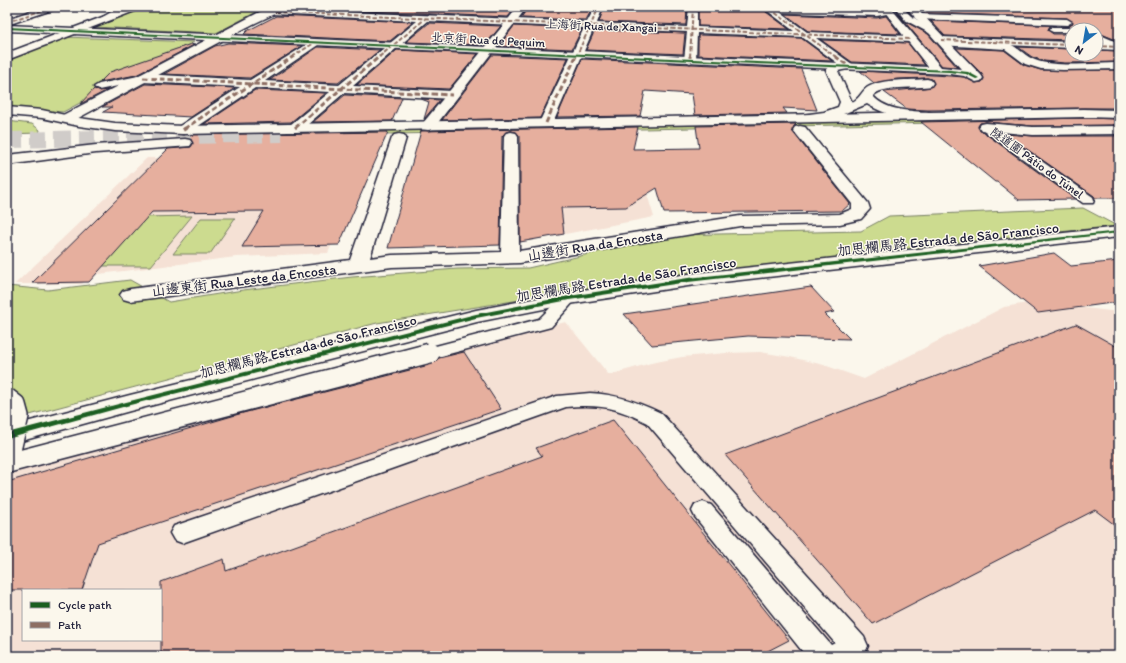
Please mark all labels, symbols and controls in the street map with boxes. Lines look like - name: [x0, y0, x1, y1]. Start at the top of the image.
- street label: 上海街 Rua de Xangai: [545, 17, 657, 35]
- north arrow: [1064, 22, 1104, 62]
- street label: 北京街 Rua de Pequim: [431, 30, 545, 50]
- text: N: [1073, 43, 1086, 58]
- street label: 隧道圍 Pátio do Túnel: [988, 125, 1087, 202]
- street label: 加思欄馬路 Estrada de São Francisco: [836, 219, 1060, 260]
- street label: 山邊街 Rua da Encosta: [526, 226, 664, 265]
- street label: 加思欄馬路 Estrada de São Francisco: [515, 254, 737, 305]
- street label: 山邊東街 Rua Leste da Encosta: [151, 261, 338, 300]
- street label: 加思欄馬路 Estrada de São Francisco: [198, 311, 418, 382]
- legend: [22, 589, 162, 641]
- text: Cycle path: [58, 598, 112, 612]
- text: Path: [58, 618, 81, 632]

